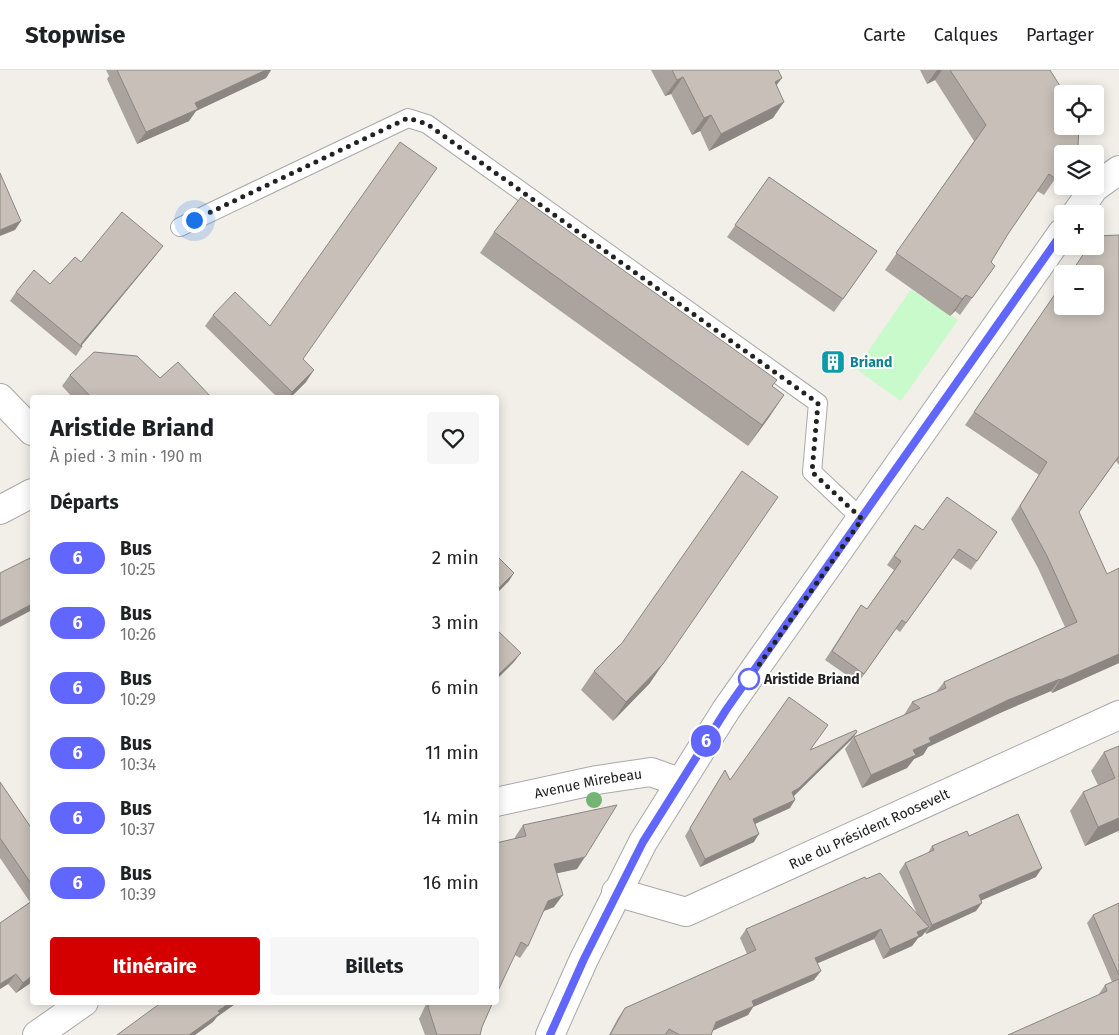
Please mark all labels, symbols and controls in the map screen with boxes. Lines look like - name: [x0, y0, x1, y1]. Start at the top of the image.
- text: Stopwise: [25, 21, 126, 49]
- text: Carte: [863, 24, 906, 46]
- text: Calques: [934, 24, 998, 46]
- text: Partager: [1026, 24, 1094, 46]
- map controls: [1054, 85, 1104, 315]
- button: locate: [1054, 85, 1104, 135]
- button: layers: [1054, 145, 1104, 195]
- button: +: [1054, 205, 1104, 255]
- your location: [182, 208, 207, 233]
- button: −: [1054, 265, 1104, 315]
- building icon: Briand: [820, 349, 846, 375]
- place label: Briand: [850, 354, 892, 371]
- button: heart: [427, 412, 479, 464]
- text: Aristide Briand: [50, 414, 214, 442]
- text: À pied · 3 min · 190 m: [50, 447, 202, 466]
- text: Départs: [50, 491, 119, 514]
- text: Bus: [120, 537, 152, 560]
- text: 2 min: [432, 546, 479, 569]
- text: 6: [72, 547, 83, 569]
- text: 10:25: [120, 560, 156, 579]
- text: Bus: [120, 602, 152, 625]
- text: 3 min: [432, 611, 479, 634]
- text: 6: [72, 612, 83, 634]
- text: 10:26: [120, 625, 156, 644]
- text: Bus: [120, 667, 152, 690]
- marker: Aristide Briand: [738, 668, 760, 690]
- place label: Aristide Briand: [763, 671, 860, 688]
- text: 6 min: [431, 676, 479, 699]
- text: 6: [72, 677, 83, 699]
- text: 10:29: [120, 690, 156, 709]
- line badge: 6: [690, 725, 722, 757]
- text: 6: [701, 730, 711, 752]
- text: Bus: [120, 732, 152, 755]
- text: 11 min: [425, 741, 479, 764]
- text: 6: [72, 742, 83, 764]
- text: 10:34: [120, 755, 156, 774]
- street label: Avenue Mirebeau: [533, 765, 643, 802]
- street label: Rue du Président Roosevelt: [786, 784, 953, 873]
- text: Bus: [120, 797, 152, 820]
- text: 14 min: [423, 806, 479, 829]
- text: 6: [72, 807, 83, 829]
- text: 10:37: [120, 820, 155, 839]
- text: Bus: [120, 862, 152, 885]
- text: 16 min: [423, 871, 479, 894]
- text: 6: [72, 872, 83, 894]
- text: 10:39: [120, 885, 156, 904]
- button: Itinéraire: [50, 937, 260, 995]
- button: Billets: [270, 937, 479, 995]

